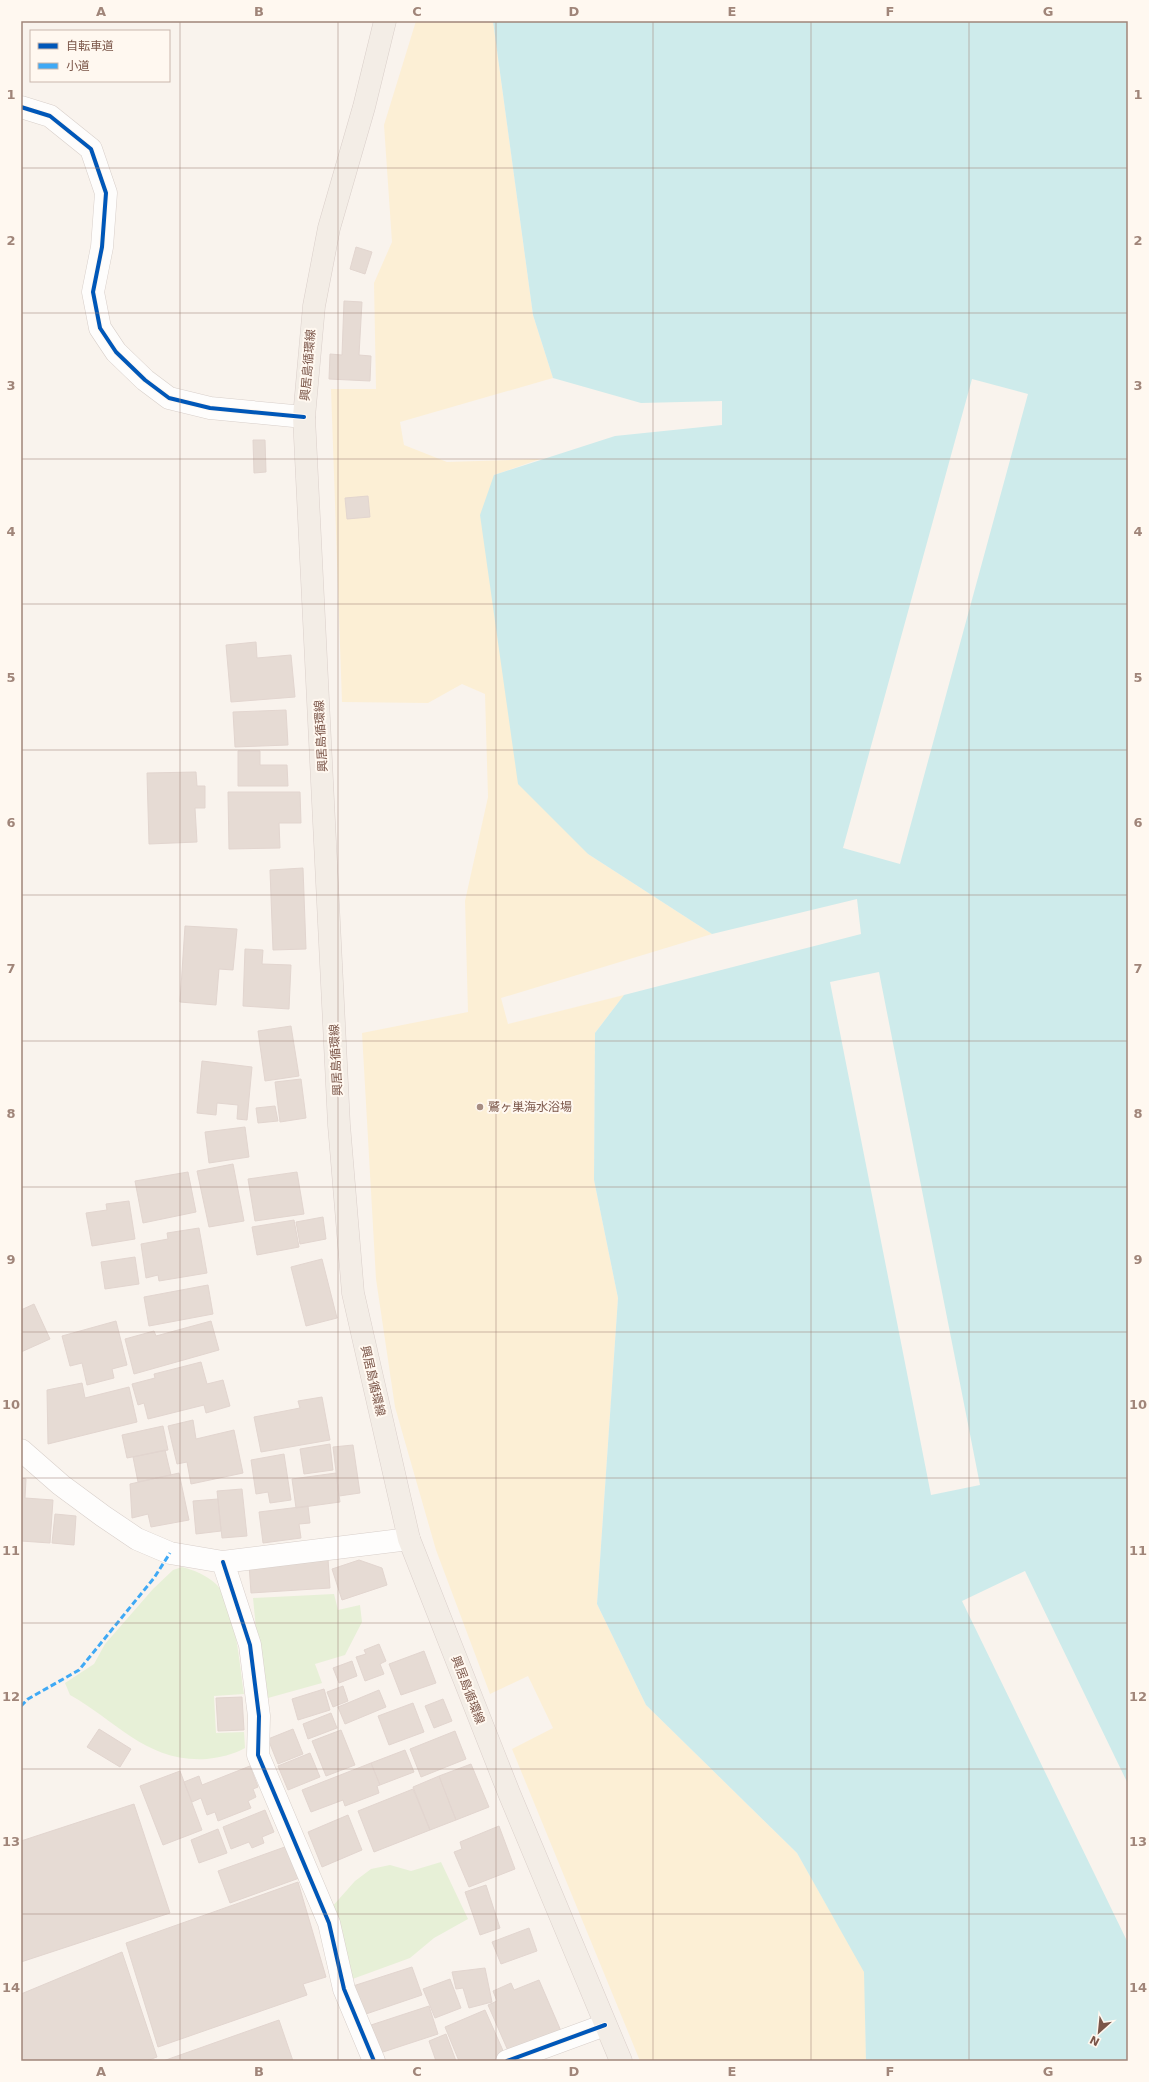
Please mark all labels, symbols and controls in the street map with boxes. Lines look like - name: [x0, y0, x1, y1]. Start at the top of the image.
- text: A: [96, 4, 106, 19]
- text: B: [254, 4, 264, 19]
- text: C: [412, 4, 422, 19]
- text: D: [569, 4, 580, 19]
- text: E: [728, 4, 736, 19]
- text: F: [886, 4, 894, 19]
- text: G: [1043, 4, 1053, 19]
- legend: [30, 30, 170, 82]
- text: 自転車道: [66, 39, 114, 53]
- text: 小道: [66, 59, 90, 73]
- text: 1: [6, 87, 16, 102]
- text: 1: [1133, 87, 1143, 102]
- text: 2: [6, 233, 16, 248]
- text: 2: [1133, 233, 1143, 248]
- street label: 興居島循環線: [298, 329, 318, 401]
- text: 3: [6, 378, 16, 393]
- text: 3: [1133, 378, 1143, 393]
- text: 4: [6, 524, 16, 539]
- text: 4: [1133, 524, 1143, 539]
- text: 5: [6, 670, 16, 685]
- text: 5: [1133, 670, 1143, 685]
- street label: 興居島循環線: [312, 700, 330, 772]
- text: 6: [6, 815, 16, 830]
- text: 6: [1133, 815, 1143, 830]
- text: 7: [6, 961, 16, 976]
- text: 7: [1133, 961, 1143, 976]
- street label: 興居島循環線: [327, 1024, 345, 1096]
- place label: 鷲ヶ巣海水浴場: [488, 1100, 572, 1114]
- marker: 鷲ヶ巣海水浴場: [475, 1102, 485, 1112]
- text: 8: [6, 1106, 16, 1121]
- text: 8: [1133, 1106, 1143, 1121]
- text: 9: [6, 1252, 16, 1267]
- text: 9: [1133, 1252, 1143, 1267]
- street label: 興居島循環線: [358, 1344, 388, 1418]
- text: 10: [2, 1397, 20, 1412]
- text: 10: [1129, 1397, 1147, 1412]
- text: 11: [2, 1543, 20, 1558]
- text: 11: [1129, 1543, 1147, 1558]
- street label: 興居島循環線: [449, 1654, 487, 1726]
- text: 12: [2, 1689, 20, 1704]
- text: 12: [1129, 1689, 1147, 1704]
- text: 13: [2, 1834, 20, 1849]
- text: 13: [1129, 1834, 1147, 1849]
- text: 14: [2, 1980, 20, 1995]
- text: 14: [1129, 1980, 1147, 1995]
- north arrow: [1079, 2012, 1119, 2052]
- text: N: [1088, 2033, 1102, 2048]
- text: A: [96, 2064, 106, 2079]
- text: B: [254, 2064, 264, 2079]
- text: C: [412, 2064, 422, 2079]
- text: D: [569, 2064, 580, 2079]
- text: E: [728, 2064, 736, 2079]
- text: F: [886, 2064, 894, 2079]
- text: G: [1043, 2064, 1053, 2079]

